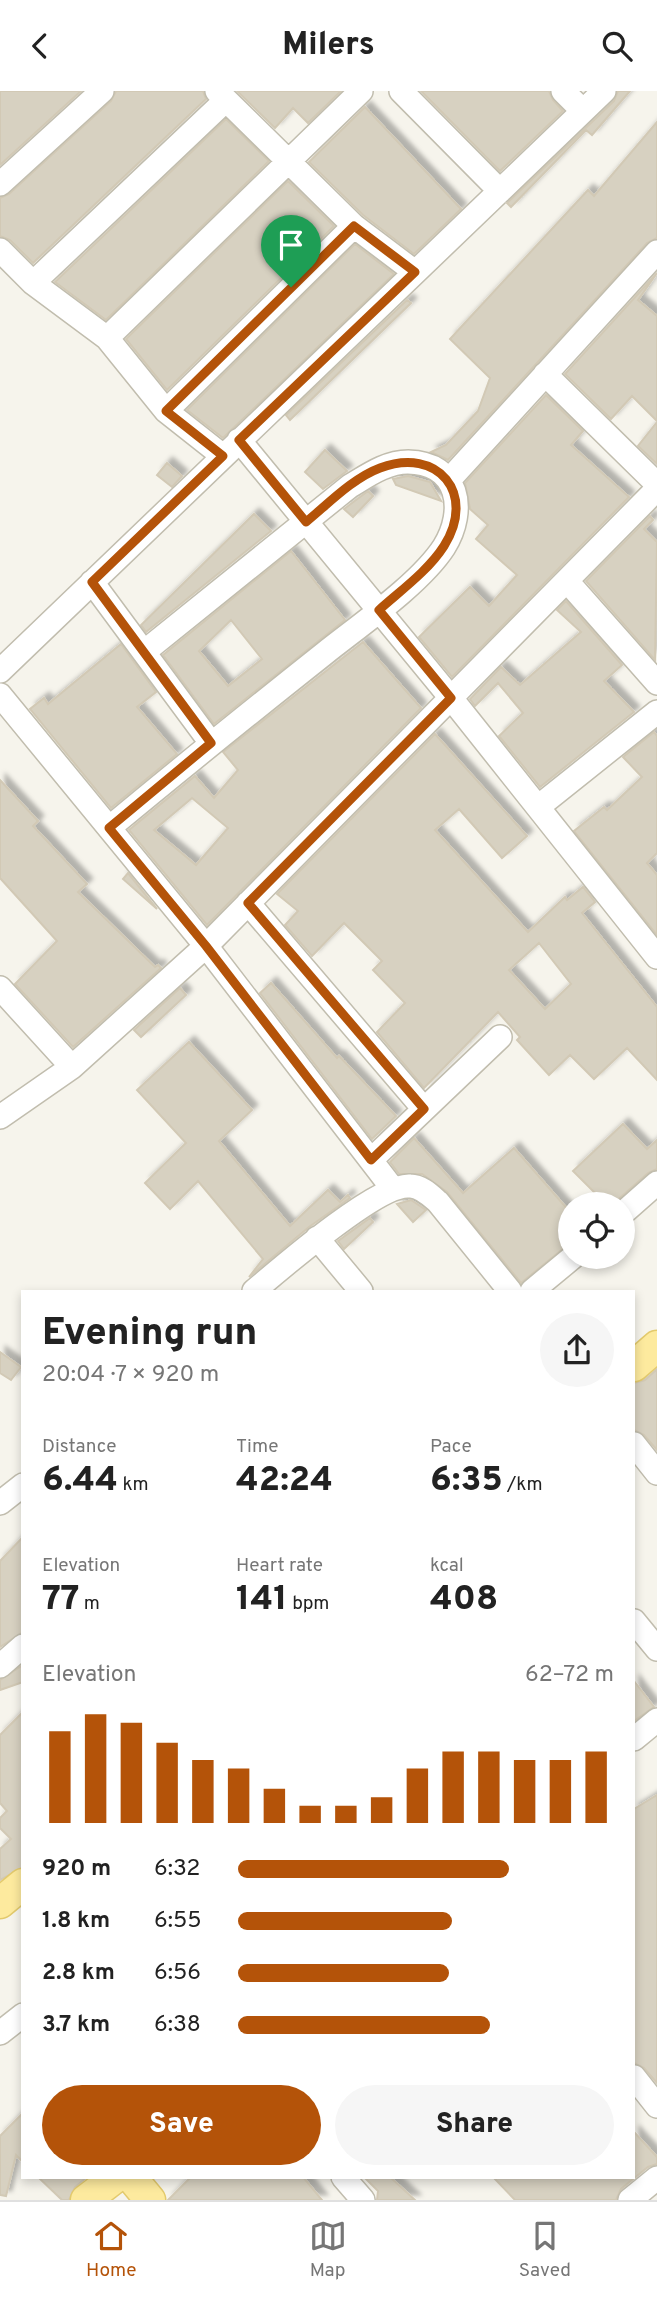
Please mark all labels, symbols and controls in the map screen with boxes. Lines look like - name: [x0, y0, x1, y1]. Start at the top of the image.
- text: Milers: [282, 26, 375, 66]
- icon: back: [21, 27, 59, 65]
- icon: search: [598, 27, 636, 65]
- pin: [261, 215, 321, 287]
- icon: arrive: [272, 226, 310, 264]
- map controls: [558, 1192, 635, 1269]
- button: locate: [558, 1192, 635, 1269]
- text: Evening run: [42, 1310, 257, 1359]
- button: share: [540, 1313, 614, 1387]
- text: 20:04 · 7 × 920 m: [42, 1361, 219, 1390]
- text: Distance: [42, 1435, 117, 1459]
- text: Time: [236, 1435, 279, 1459]
- text: Pace: [430, 1435, 472, 1459]
- text: 6.44: [42, 1459, 118, 1503]
- text: 42:24: [236, 1459, 333, 1503]
- text: 6:35: [430, 1459, 503, 1503]
- text: km: [118, 1473, 149, 1497]
- text: /km: [503, 1473, 543, 1497]
- text: Elevation: [42, 1554, 120, 1578]
- text: Heart rate: [236, 1554, 323, 1578]
- text: kcal: [430, 1554, 464, 1578]
- text: 77: [42, 1578, 79, 1622]
- text: 141: [236, 1578, 288, 1622]
- text: 408: [430, 1578, 498, 1622]
- text: m: [79, 1592, 100, 1616]
- text: bpm: [288, 1592, 329, 1616]
- text: Elevation: [42, 1661, 137, 1690]
- text: 62–72 m: [525, 1661, 614, 1690]
- text: 920 m: [42, 1855, 111, 1884]
- text: 6:32: [154, 1855, 200, 1884]
- text: 1.8 km: [42, 1907, 110, 1936]
- text: 6:55: [154, 1907, 201, 1936]
- text: 2.8 km: [42, 1959, 115, 1988]
- text: 6:56: [154, 1959, 201, 1988]
- text: 3.7 km: [42, 2011, 110, 2040]
- text: 6:38: [154, 2011, 201, 2040]
- button: Save: [42, 2085, 321, 2165]
- button: Share: [335, 2085, 614, 2165]
- tab: Home: [86, 2217, 137, 2283]
- tab: Map: [309, 2217, 347, 2283]
- tab: Saved: [519, 2217, 571, 2283]

